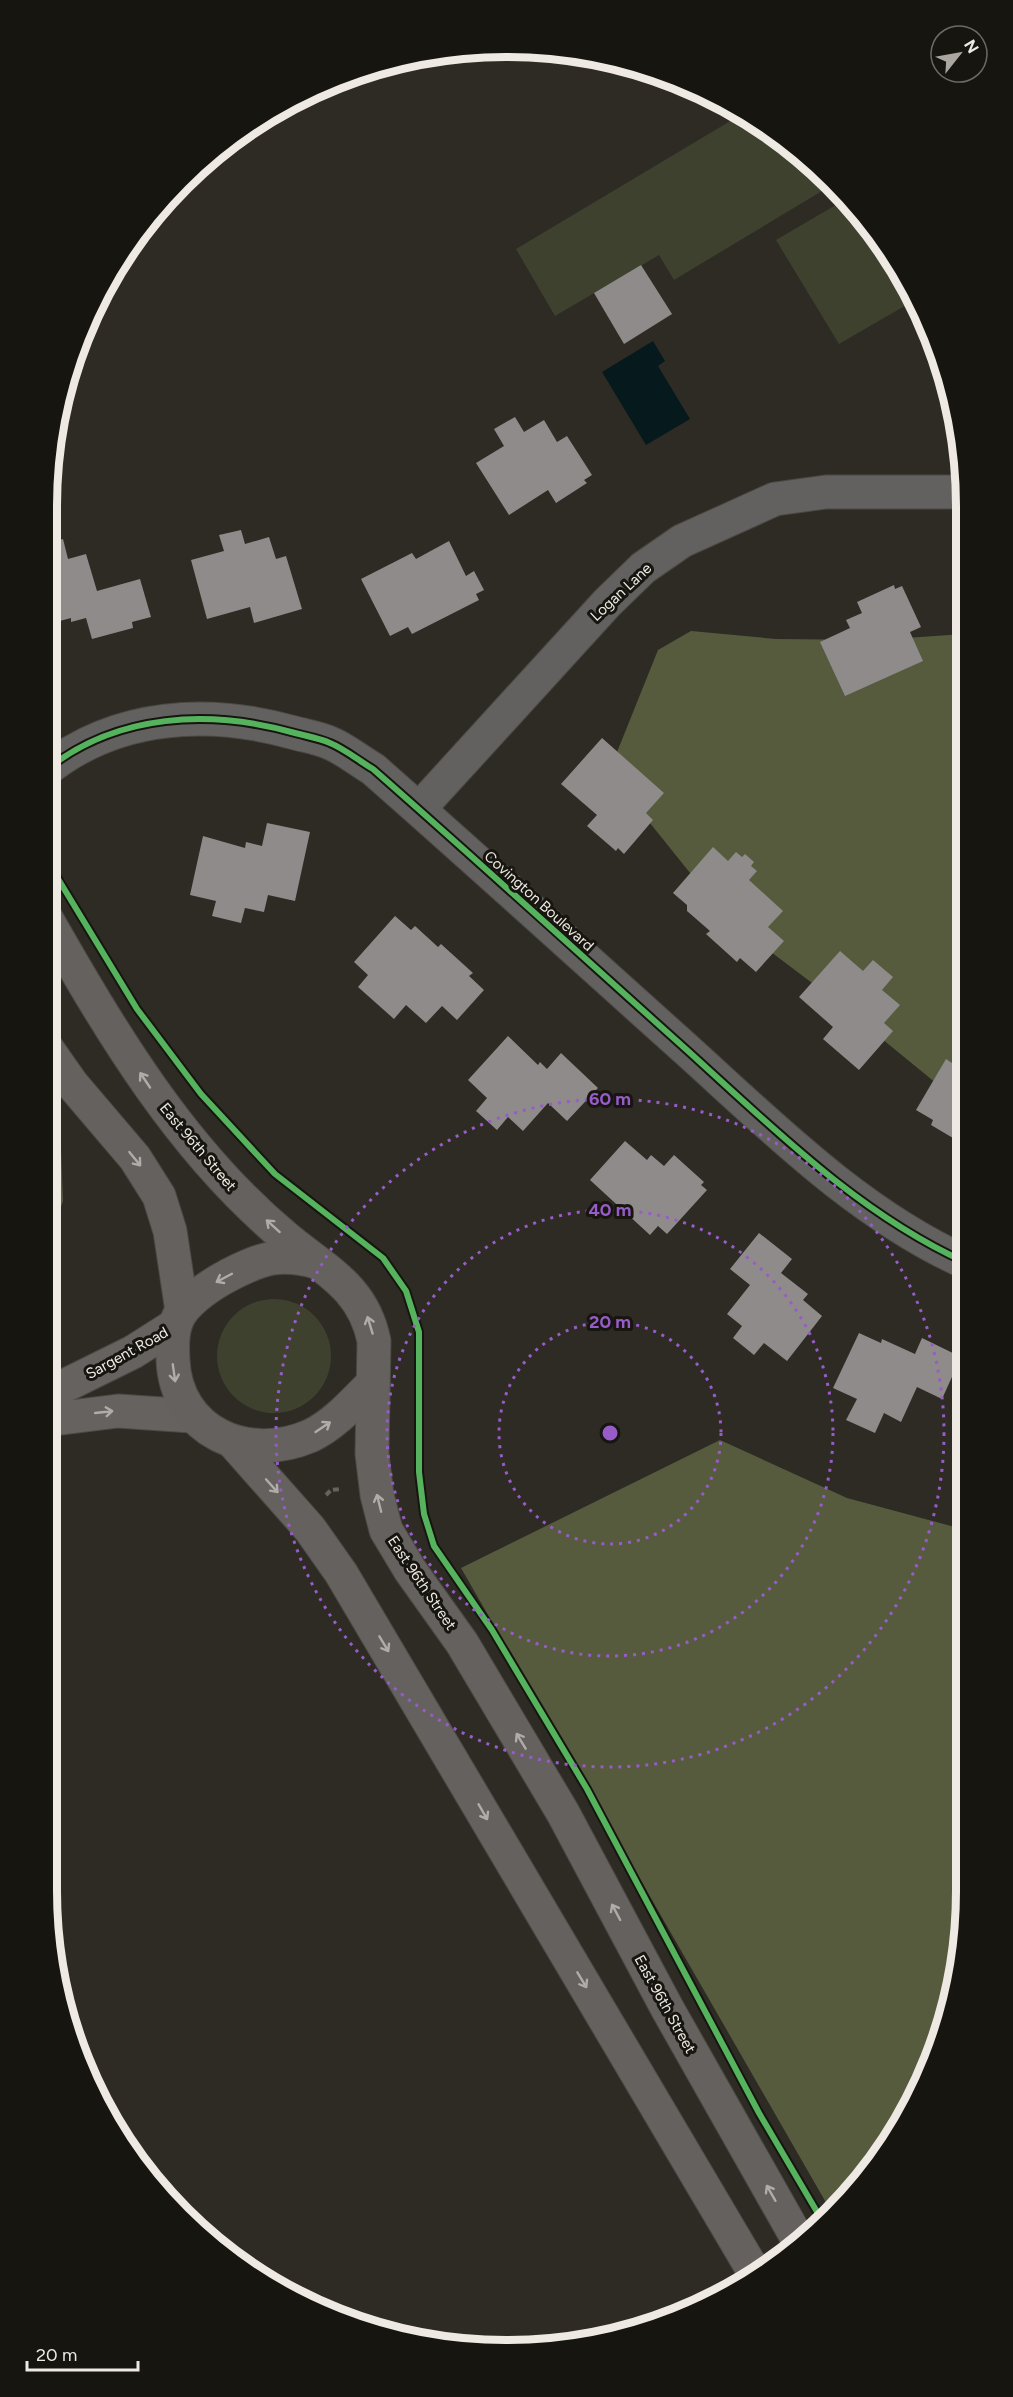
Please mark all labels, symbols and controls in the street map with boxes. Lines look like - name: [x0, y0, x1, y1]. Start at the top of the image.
- north arrow: [929, 24, 989, 84]
- text: N: [960, 36, 983, 57]
- street label: Logan Lane: [587, 559, 655, 625]
- street label: Covington Boulevard: [481, 847, 597, 955]
- one-way arrow: [138, 1072, 150, 1089]
- text: 60 m: [589, 1088, 631, 1110]
- street label: East 96th Street: [156, 1099, 240, 1195]
- one-way arrow: [128, 1150, 141, 1166]
- text: 40 m: [588, 1199, 632, 1221]
- one-way arrow: [265, 1219, 280, 1233]
- one-way arrow: [215, 1273, 233, 1284]
- text: 20 m: [589, 1311, 631, 1333]
- one-way arrow: [364, 1316, 375, 1335]
- street label: Sargent Road: [83, 1323, 171, 1383]
- one-way arrow: [169, 1363, 180, 1382]
- one-way arrow: [94, 1406, 114, 1417]
- one-way arrow: [314, 1421, 331, 1433]
- centre of rings: [600, 1423, 620, 1443]
- one-way arrow: [264, 1478, 278, 1493]
- one-way arrow: [372, 1494, 384, 1513]
- street label: East 96th Street: [384, 1533, 460, 1634]
- one-way arrow: [379, 1635, 391, 1652]
- one-way arrow: [514, 1733, 526, 1750]
- one-way arrow: [478, 1803, 490, 1820]
- one-way arrow: [610, 1903, 621, 1921]
- street label: East 96th Street: [631, 1952, 700, 2057]
- one-way arrow: [577, 1971, 589, 1988]
- one-way arrow: [764, 2185, 776, 2202]
- scale bar: [27, 2334, 138, 2372]
- text: 20 m: [36, 2344, 77, 2366]

